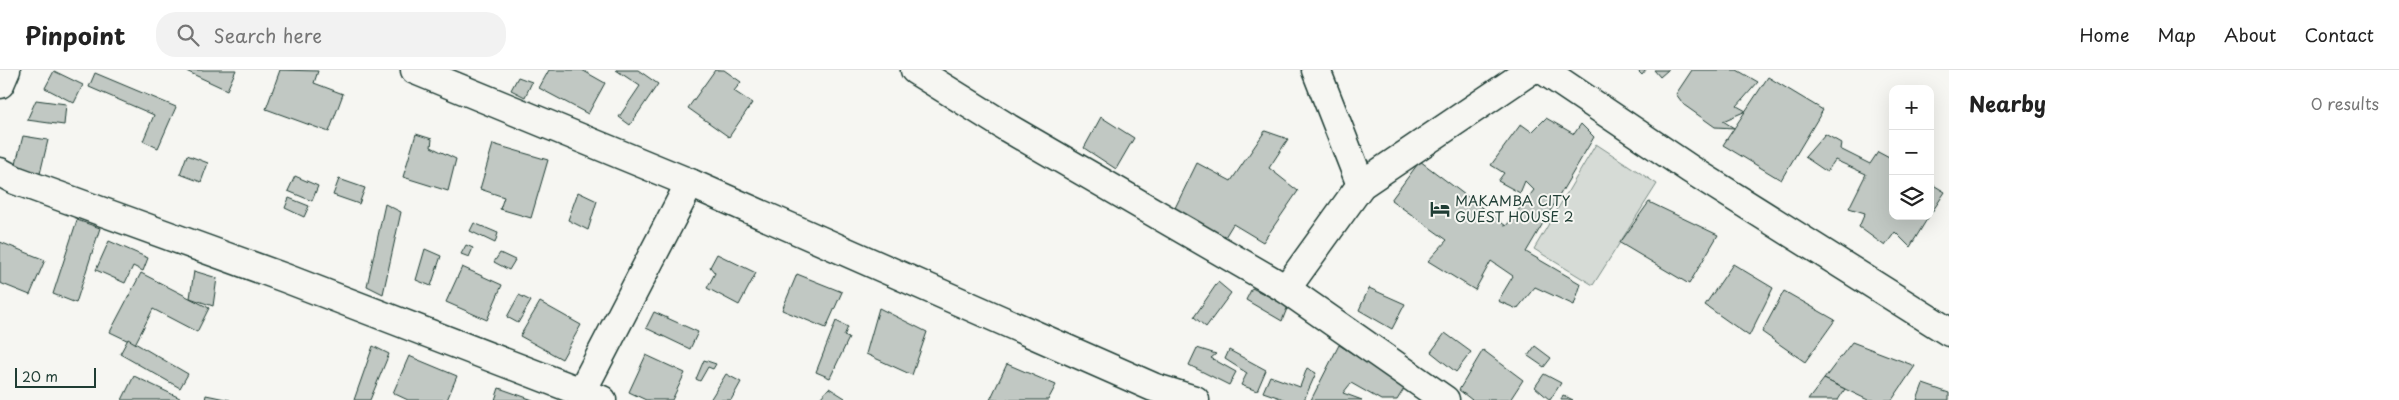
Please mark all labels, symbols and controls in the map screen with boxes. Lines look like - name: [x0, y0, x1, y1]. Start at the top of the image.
- search box: [156, 12, 506, 57]
- text: Pinpoint: [25, 17, 126, 53]
- icon: search: [174, 21, 202, 49]
- text: Search here: [214, 21, 322, 49]
- text: Home: [2079, 21, 2129, 48]
- text: Map: [2157, 21, 2196, 48]
- text: About: [2224, 21, 2276, 48]
- text: Contact: [2304, 21, 2374, 48]
- map controls: [1889, 85, 1934, 220]
- button: +: [1889, 85, 1934, 130]
- text: Nearby: [1969, 87, 2046, 119]
- text: 0 results: [2311, 91, 2379, 115]
- button: −: [1889, 130, 1934, 175]
- button: layers: [1889, 175, 1934, 220]
- place label: MAKAMBA CITY GUEST HOUSE 2: [1455, 190, 1574, 227]
- hotel icon: MAKAMBA CITY GUEST HOUSE 2: [1429, 198, 1451, 220]
- scale bar: [15, 365, 96, 388]
- text: 20 m: [22, 366, 58, 387]

